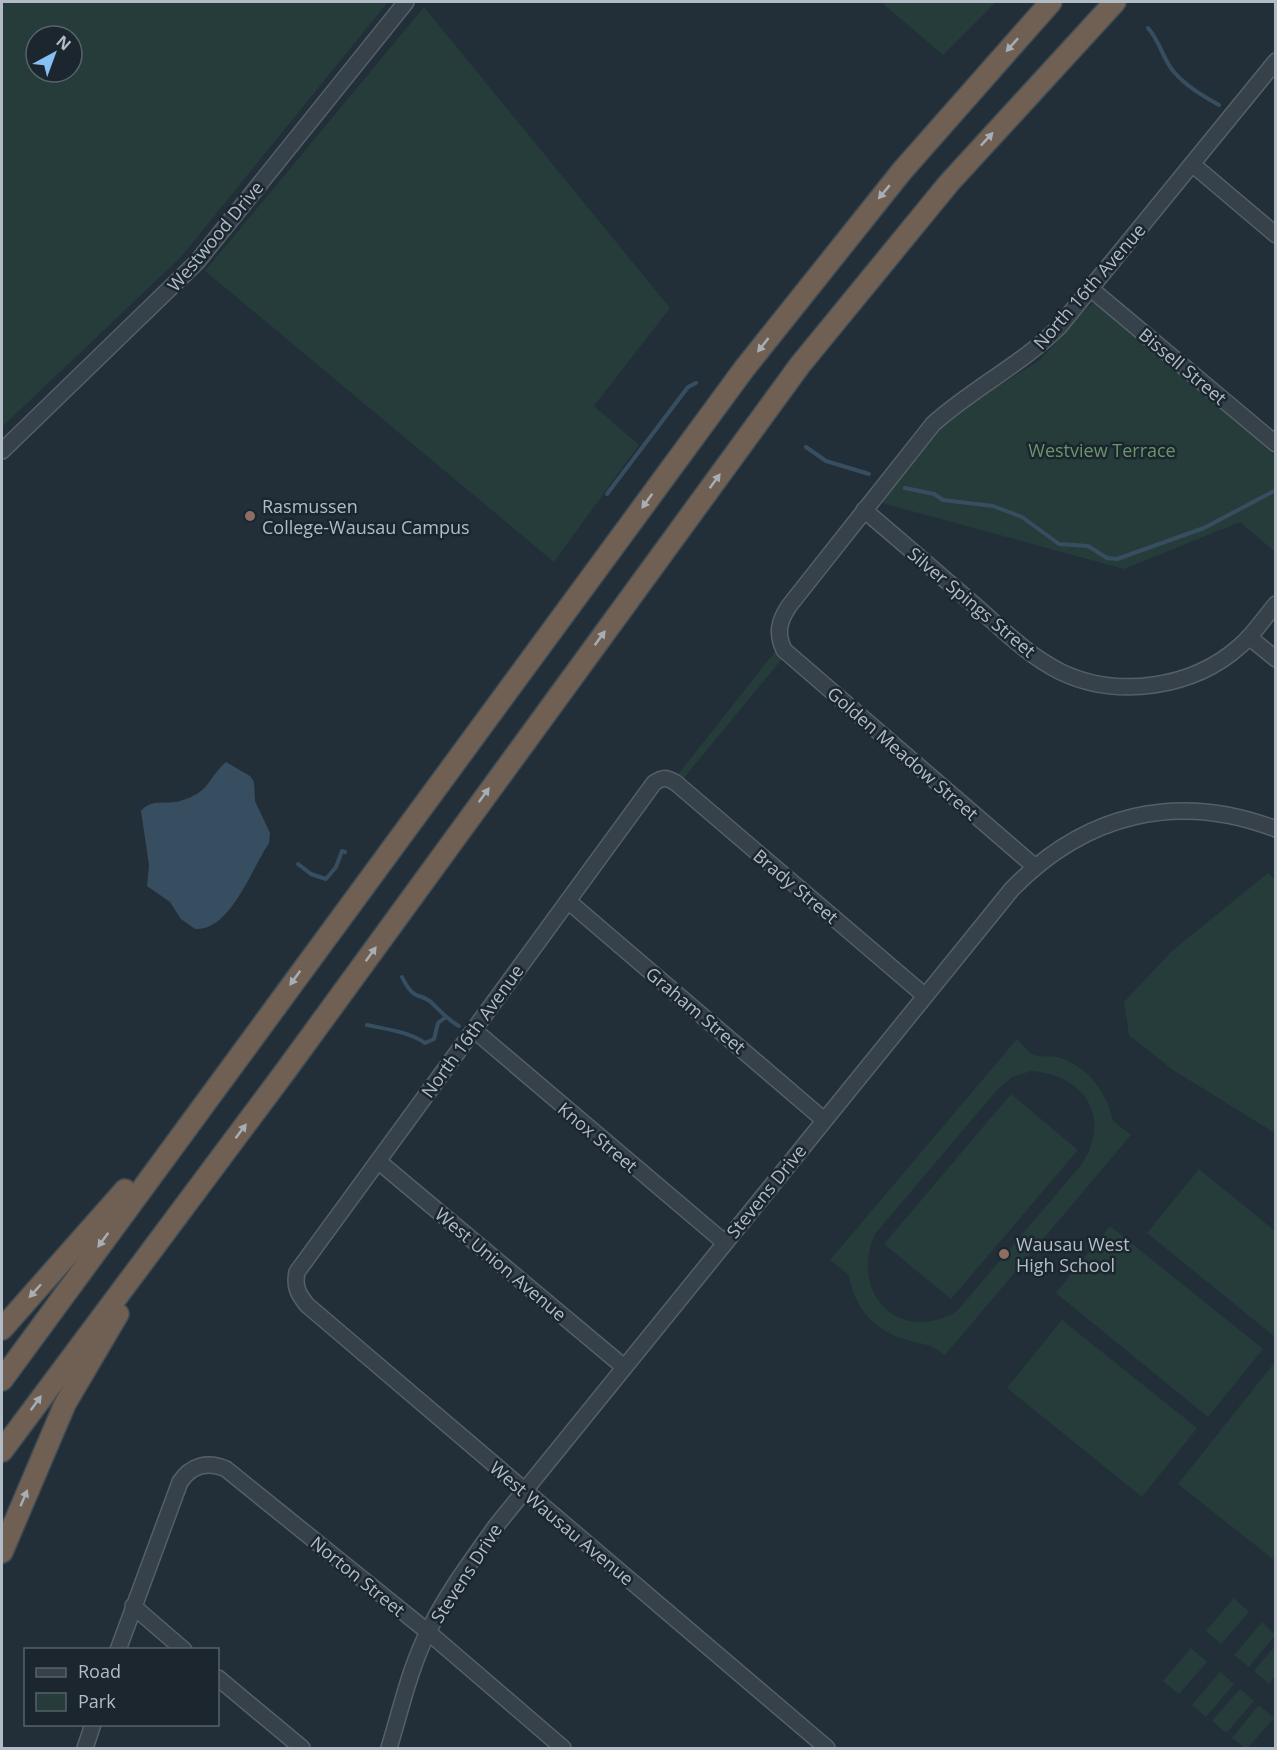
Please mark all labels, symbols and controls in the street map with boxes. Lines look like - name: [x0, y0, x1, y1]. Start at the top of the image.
- north arrow: [24, 24, 84, 84]
- text: N: [52, 30, 76, 55]
- one-way arrow: [1006, 37, 1019, 52]
- one-way arrow: [980, 133, 994, 147]
- street label: Westwood Drive: [162, 176, 268, 296]
- one-way arrow: [878, 184, 891, 200]
- street label: North 16th Avenue: [1028, 218, 1150, 354]
- street label: Bissell Street: [1134, 322, 1232, 410]
- one-way arrow: [757, 336, 769, 352]
- park label: Westview Terrace: [1028, 438, 1176, 462]
- one-way arrow: [709, 473, 721, 489]
- place label: Rasmussen College-Wausau Campus: [262, 494, 470, 539]
- one-way arrow: [641, 494, 653, 509]
- marker: Rasmussen College-Wausau Campus: [243, 509, 257, 523]
- street label: Silver Spings Street: [903, 541, 1041, 663]
- one-way arrow: [594, 631, 606, 647]
- street label: Golden Meadow Street: [823, 681, 983, 825]
- one-way arrow: [478, 788, 490, 803]
- street label: Brady Street: [748, 843, 844, 929]
- one-way arrow: [365, 946, 377, 962]
- street label: North 16th Avenue: [415, 960, 529, 1102]
- street label: Graham Street: [641, 961, 751, 1059]
- one-way arrow: [289, 970, 301, 986]
- street label: Knox Street: [553, 1097, 643, 1177]
- one-way arrow: [235, 1123, 247, 1139]
- street label: Stevens Drive: [721, 1139, 811, 1243]
- street label: West Union Avenue: [430, 1202, 572, 1326]
- one-way arrow: [97, 1231, 109, 1247]
- place label: Wausau West High School: [1016, 1232, 1130, 1277]
- marker: Wausau West High School: [997, 1247, 1011, 1261]
- one-way arrow: [29, 1283, 42, 1298]
- one-way arrow: [30, 1396, 42, 1412]
- street label: West Wausau Avenue: [485, 1456, 639, 1590]
- one-way arrow: [19, 1488, 29, 1506]
- street label: Stevens Drive: [425, 1519, 507, 1627]
- street label: Norton Street: [306, 1530, 410, 1622]
- legend: [24, 1648, 219, 1726]
- text: Road: [78, 1659, 121, 1683]
- text: Park: [78, 1689, 116, 1713]

